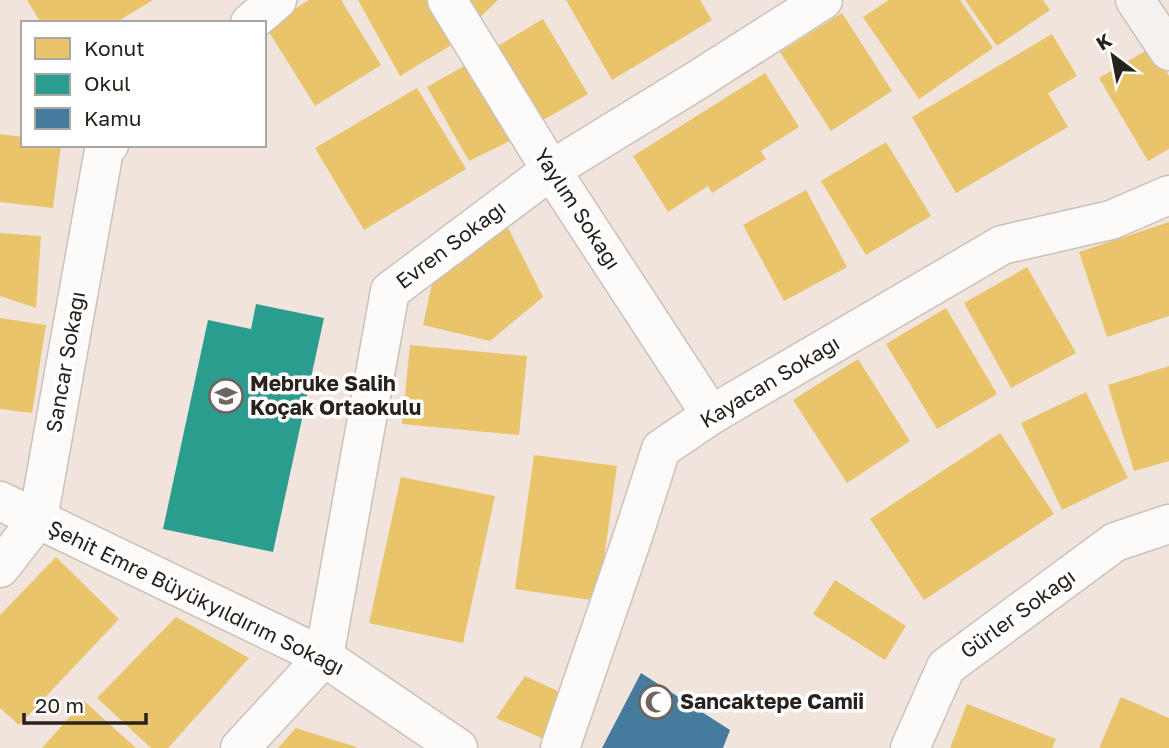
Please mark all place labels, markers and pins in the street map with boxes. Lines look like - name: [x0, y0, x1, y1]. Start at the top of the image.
- place label: Mebruke Salih Koçak Ortaokulu: [250, 370, 421, 420]
- school or university icon: Mebruke Salih Koçak Ortaokulu: [207, 377, 245, 415]
- mosque icon: Sancaktepe Camii: [637, 683, 675, 721]
- place label: Sancaktepe Camii: [680, 688, 864, 714]

